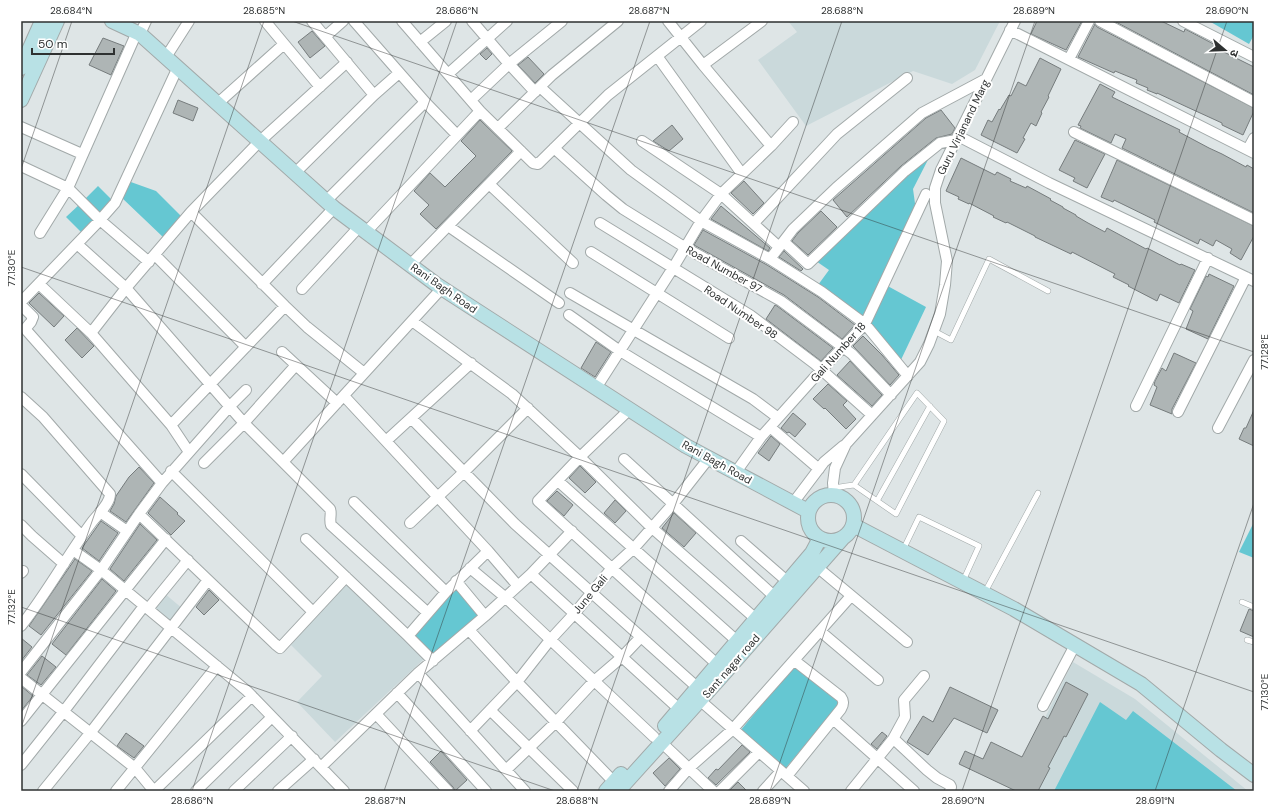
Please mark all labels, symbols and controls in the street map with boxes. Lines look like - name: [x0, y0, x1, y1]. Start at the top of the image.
- text: 28.684°N: [50, 4, 92, 17]
- text: 28.685°N: [243, 4, 285, 17]
- text: 28.686°N: [436, 4, 478, 17]
- text: 28.687°N: [628, 4, 670, 17]
- text: 28.688°N: [821, 4, 863, 17]
- text: 28.689°N: [1013, 4, 1055, 17]
- text: 28.690°N: [1206, 4, 1249, 17]
- scale bar: [32, 30, 114, 56]
- north arrow: [1205, 30, 1245, 70]
- text: 50 m: [38, 36, 67, 52]
- text: उ: [1227, 48, 1242, 59]
- street label: Guru Virjanand Marg: [934, 77, 992, 177]
- street label: Road Number 97: [683, 242, 765, 296]
- text: 77.130°E: [5, 249, 18, 286]
- street label: Rani Bagh Road: [408, 260, 480, 316]
- street label: Road Number 98: [702, 282, 780, 342]
- street label: Gali Number 18: [807, 319, 869, 385]
- text: 77.128°E: [1258, 334, 1271, 370]
- street label: Rani Bagh Road: [680, 437, 755, 487]
- street label: June Gali: [570, 572, 610, 616]
- text: 77.132°E: [5, 589, 18, 625]
- street label: Sant nagar road: [699, 631, 763, 701]
- text: 77.130°E: [1258, 673, 1271, 710]
- text: 28.686°N: [171, 794, 213, 807]
- text: 28.687°N: [364, 794, 406, 807]
- text: 28.688°N: [556, 794, 598, 807]
- text: 28.689°N: [749, 794, 791, 807]
- text: 28.690°N: [942, 794, 985, 807]
- text: 28.691°N: [1136, 794, 1175, 807]

